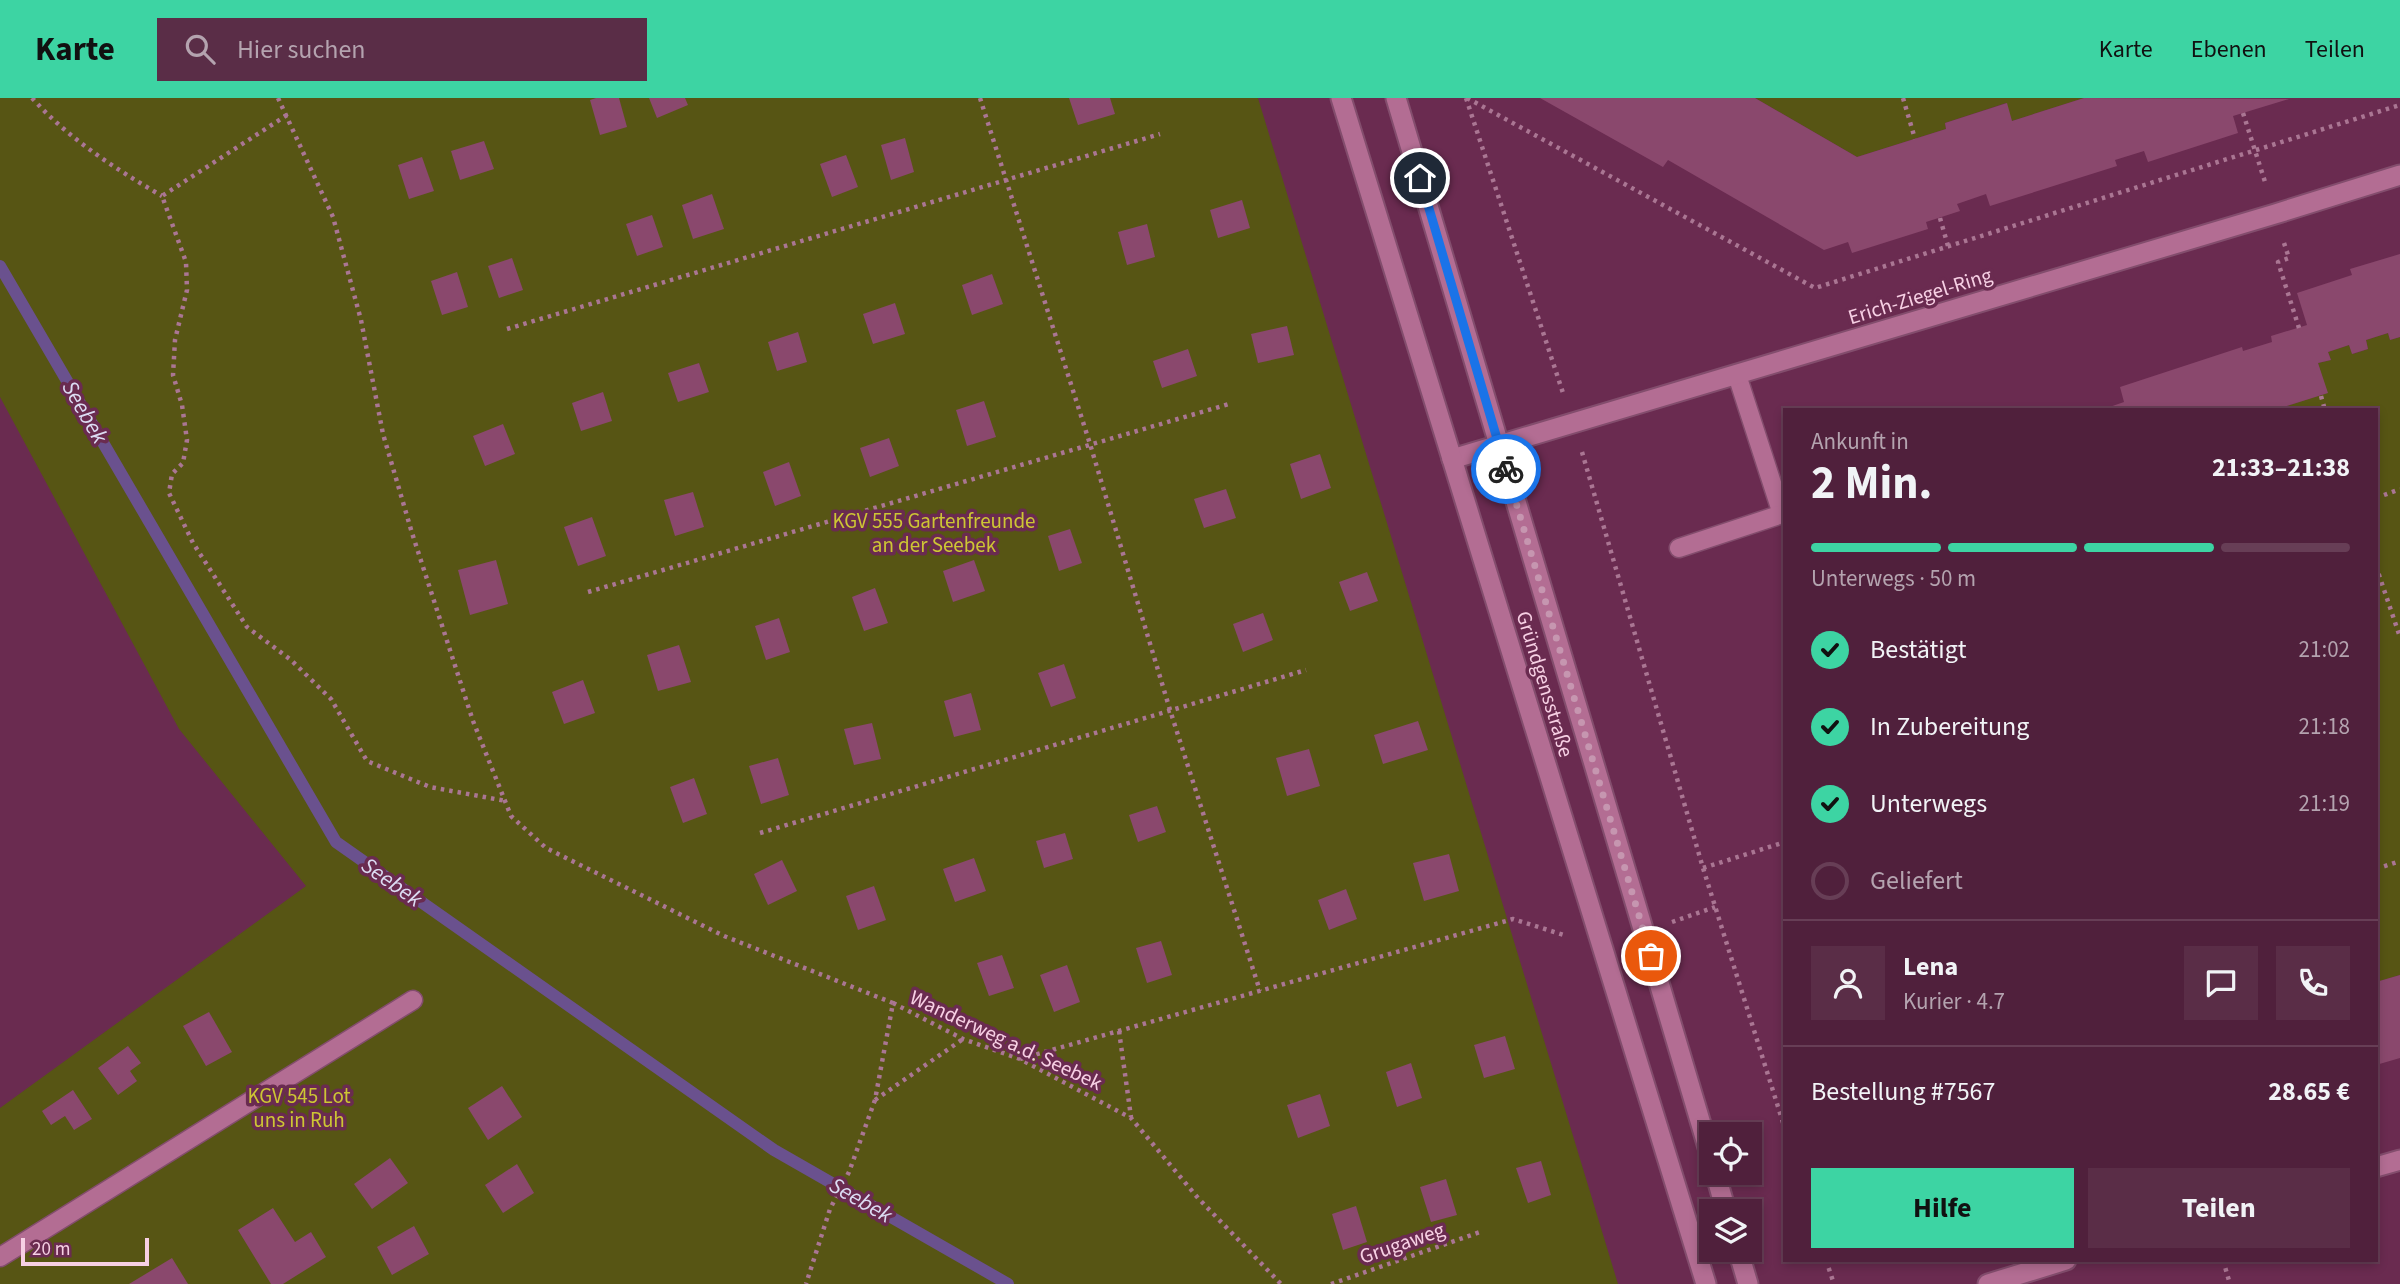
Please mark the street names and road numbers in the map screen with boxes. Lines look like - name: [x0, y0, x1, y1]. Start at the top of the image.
- street label: Erich-Ziegel-Ring: [1844, 260, 1996, 332]
- street label: Gründgensstraße: [1509, 607, 1581, 761]
- street label: Wanderweg a.d. Seebek: [905, 982, 1108, 1098]
- street label: Grugaweg: [1355, 1214, 1449, 1272]

